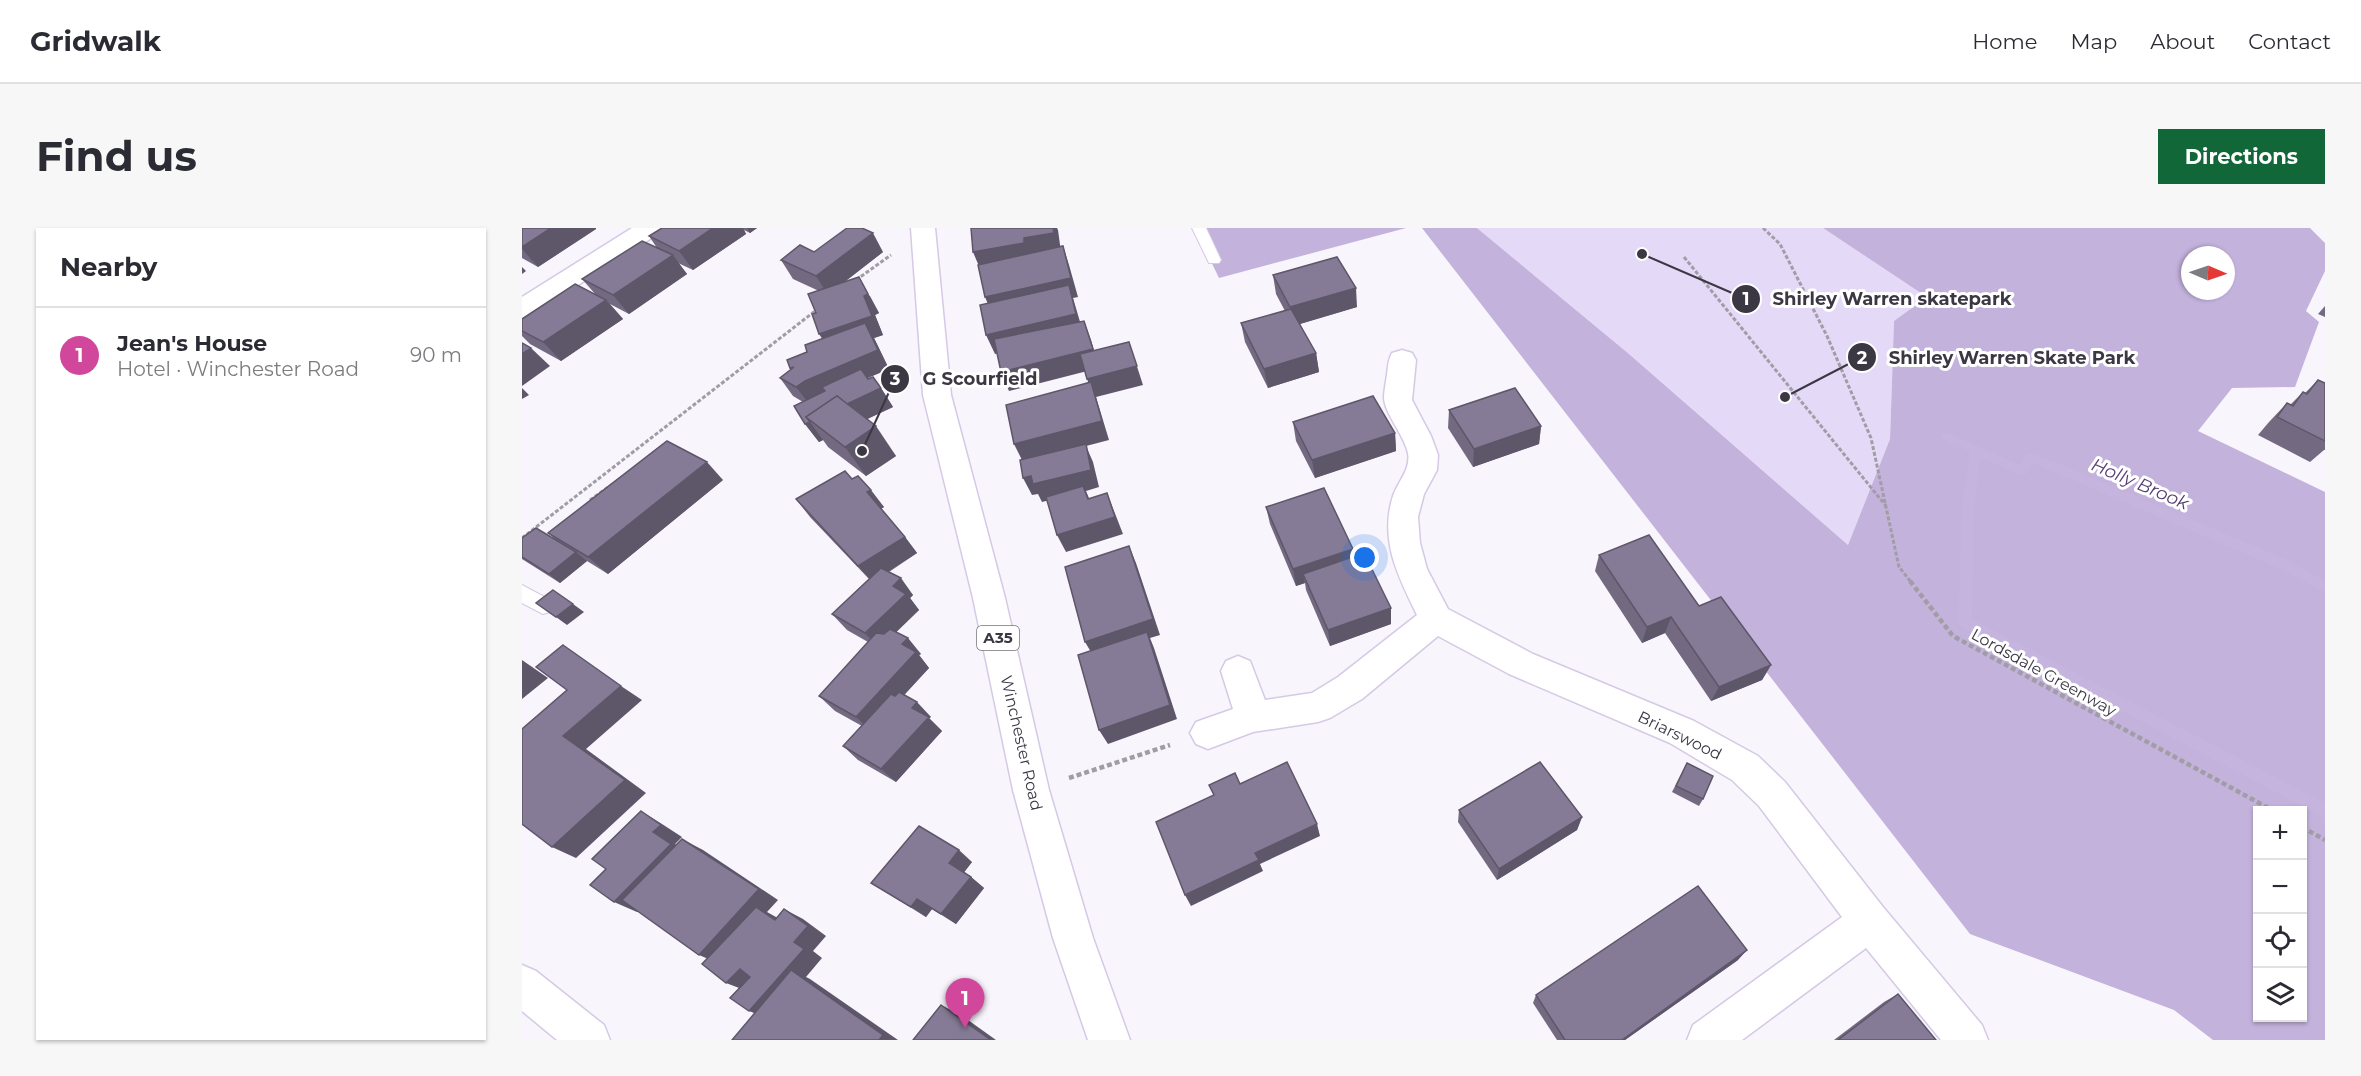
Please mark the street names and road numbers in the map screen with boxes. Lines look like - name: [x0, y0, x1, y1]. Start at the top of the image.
- street label: Lordsdale Greenway: [1968, 625, 2120, 720]
- road number: A35: [977, 626, 1019, 650]
- street label: Winchester Road: [997, 674, 1046, 813]
- street label: Briarswood: [1635, 707, 1725, 764]

